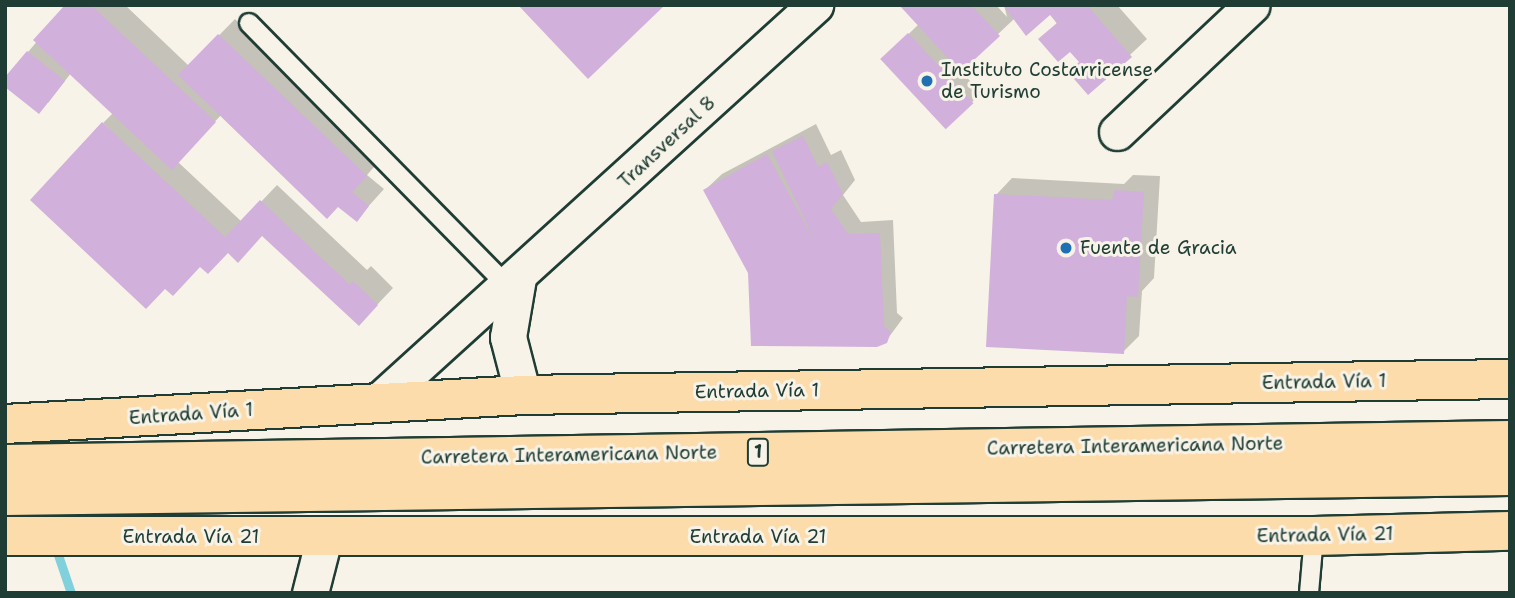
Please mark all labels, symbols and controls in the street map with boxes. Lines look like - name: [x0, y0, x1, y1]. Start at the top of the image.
- place label: Instituto Costarricense de Turismo: [941, 59, 1153, 103]
- marker: Instituto Costarricense de Turismo: [919, 73, 935, 89]
- street label: Transversal 8: [614, 91, 720, 193]
- place label: Fuente de Gracia: [1080, 237, 1237, 259]
- marker: Fuente de Gracia: [1058, 240, 1074, 256]
- street label: Entrada Vía 1: [1262, 370, 1386, 394]
- street label: Entrada Vía 1: [695, 379, 819, 403]
- street label: Entrada Vía 1: [128, 398, 254, 430]
- street label: Carretera Interamericana Norte: [987, 432, 1283, 460]
- road number: 1: [746, 438, 770, 466]
- street label: Carretera Interamericana Norte: [421, 441, 717, 469]
- street label: Entrada Vía 21: [1256, 522, 1394, 548]
- street label: Entrada Vía 21: [123, 526, 259, 548]
- street label: Entrada Vía 21: [690, 526, 826, 548]

